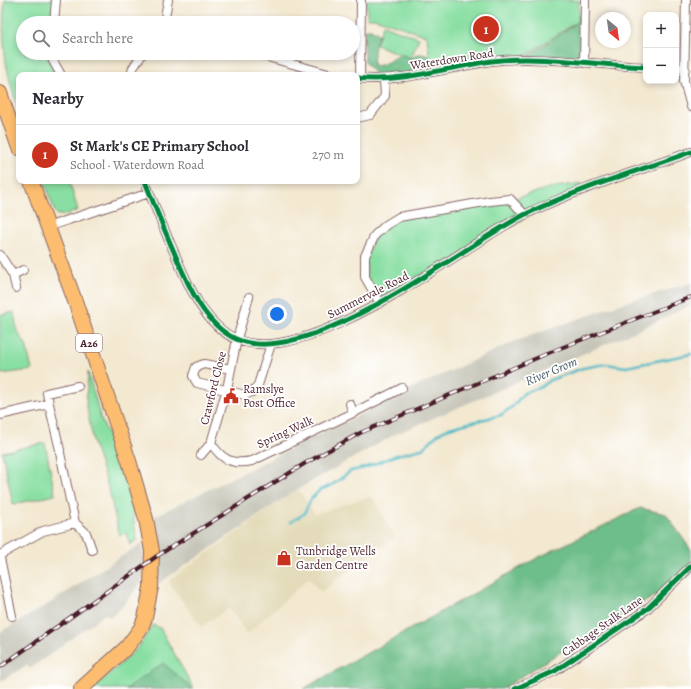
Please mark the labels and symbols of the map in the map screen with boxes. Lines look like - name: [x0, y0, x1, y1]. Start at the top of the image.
- north arrow: [595, 12, 631, 48]
- pin: 1: [473, 14, 499, 44]
- street label: Waterdown Road: [408, 44, 495, 74]
- street label: Summervale Road: [325, 267, 412, 322]
- your location: [267, 304, 287, 324]
- road number: A26: [76, 334, 102, 352]
- street label: Crawford Close: [196, 350, 230, 426]
- water label: River Grom: [522, 352, 580, 390]
- place label: Ramslye Post Office: [243, 381, 295, 411]
- public building icon: Ramslye Post Office: [222, 387, 240, 405]
- street label: Spring Walk: [254, 412, 316, 452]
- place label: Tunbridge Wells Garden Centre: [296, 543, 376, 573]
- shop icon: Tunbridge Wells Garden Centre: [275, 549, 293, 567]
- street label: Cabbage Stalk Lane: [558, 592, 646, 660]

